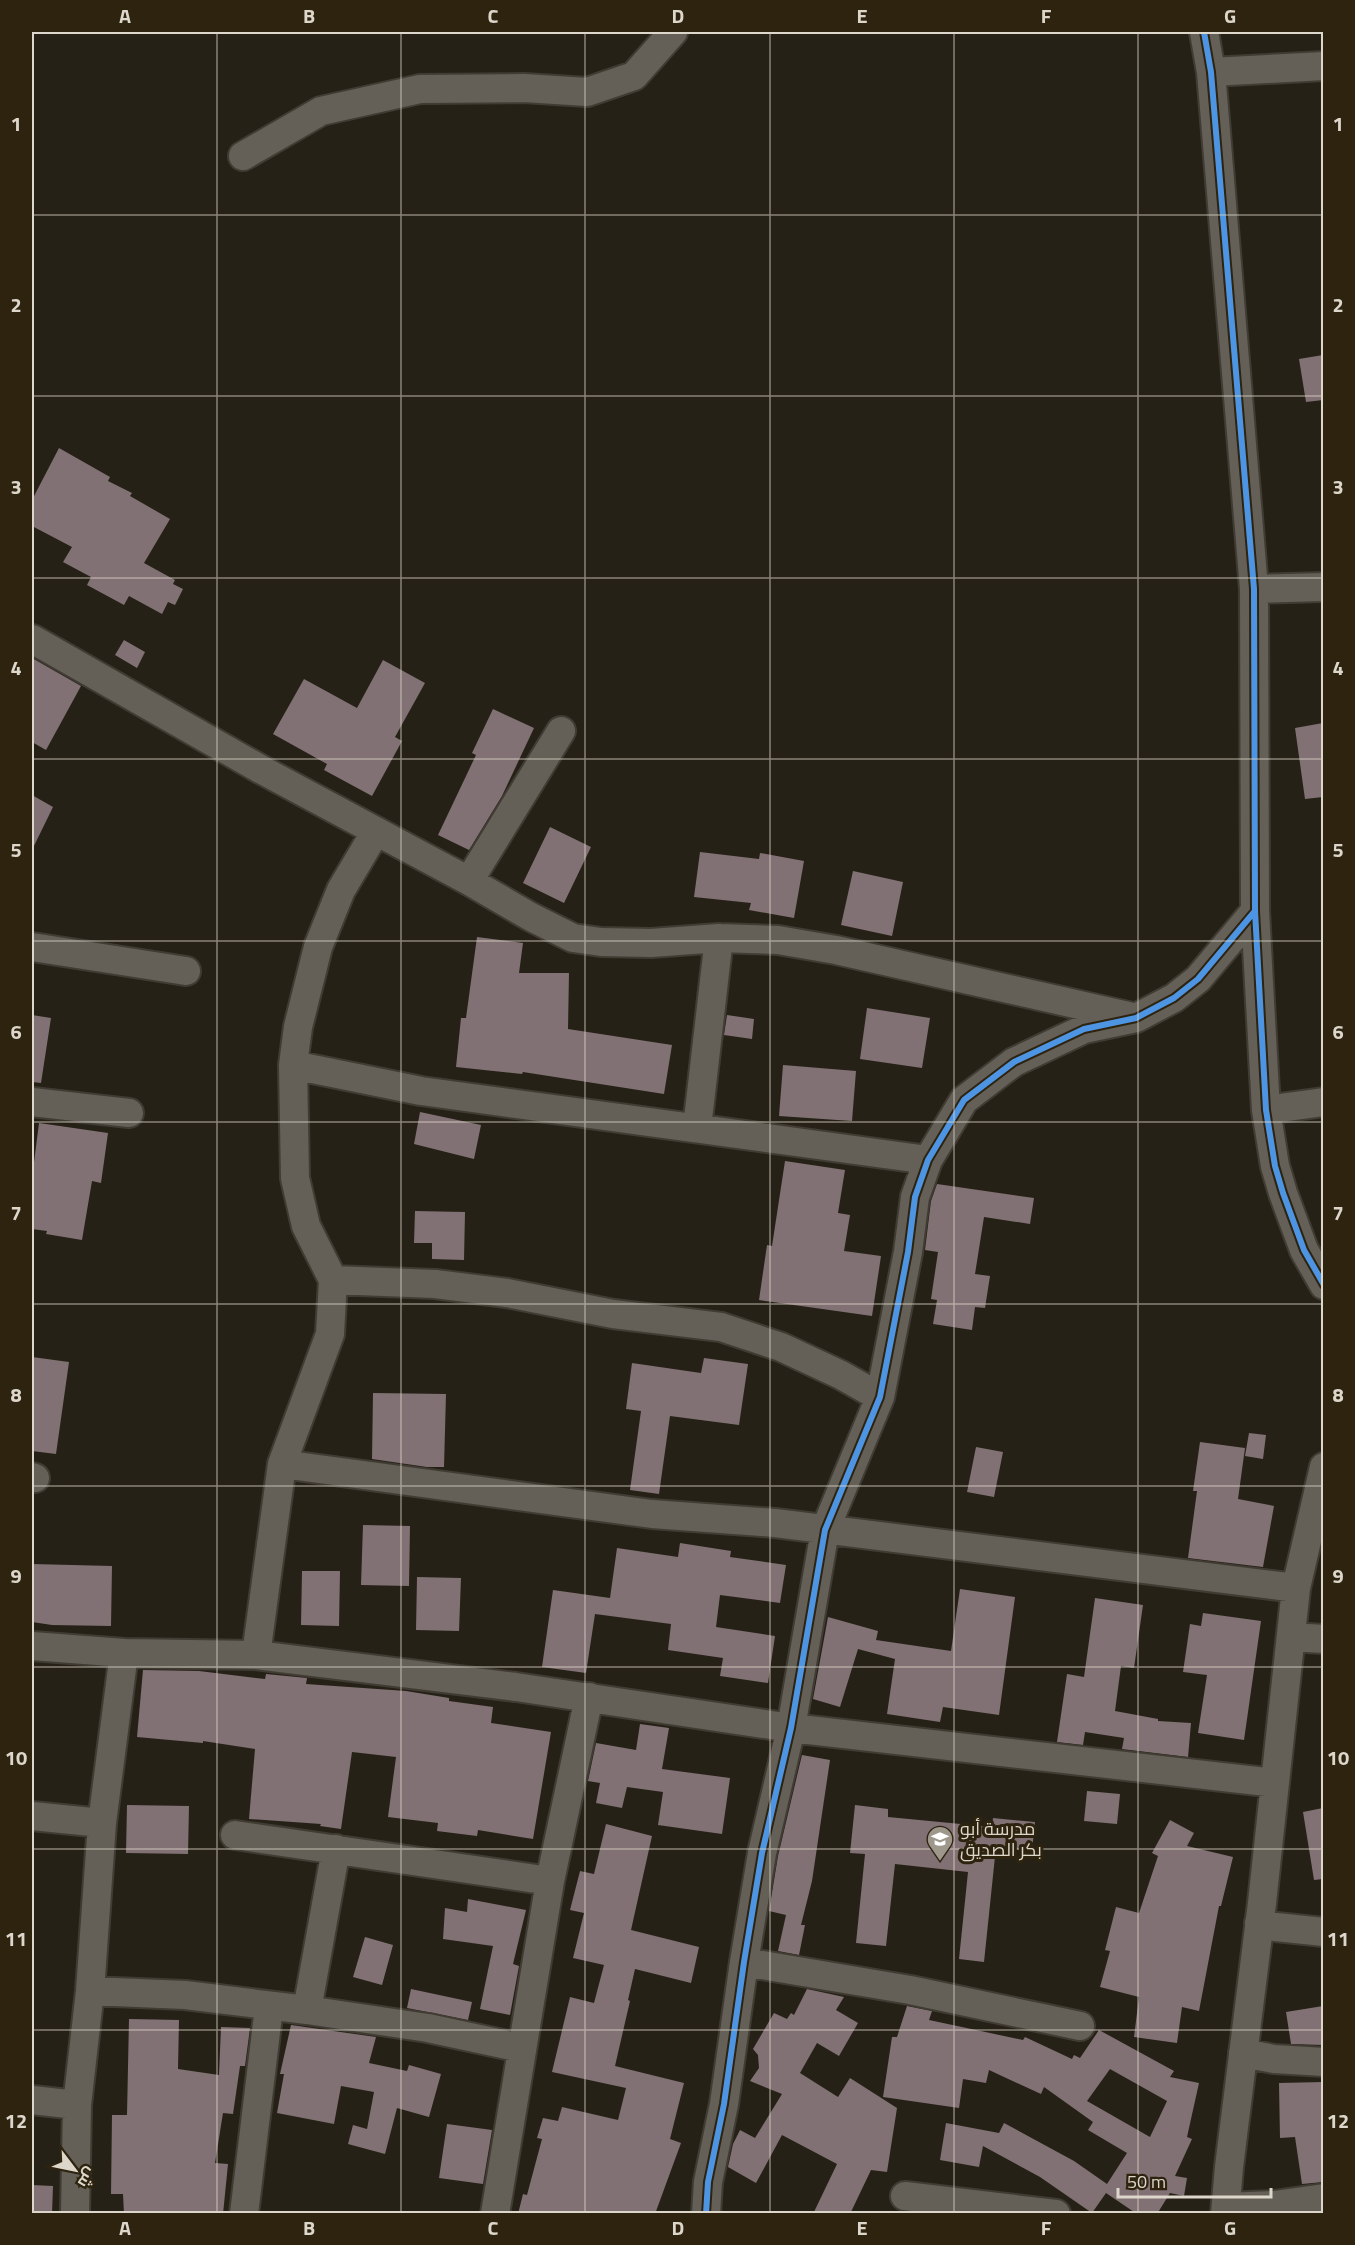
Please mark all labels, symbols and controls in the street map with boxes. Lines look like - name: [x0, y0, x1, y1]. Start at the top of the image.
- text: A: [119, 0, 131, 31]
- text: B: [303, 0, 315, 31]
- text: C: [488, 0, 499, 31]
- text: D: [672, 0, 684, 31]
- text: E: [856, 0, 868, 31]
- text: F: [1041, 0, 1052, 31]
- text: G: [1224, 0, 1236, 31]
- text: 1: [10, 108, 22, 139]
- text: 1: [1332, 108, 1344, 139]
- text: 2: [10, 289, 22, 320]
- text: 2: [1332, 289, 1344, 320]
- text: 3: [10, 471, 22, 502]
- text: 3: [1332, 471, 1344, 502]
- text: 4: [10, 652, 22, 683]
- text: 4: [1332, 652, 1344, 683]
- text: 5: [10, 834, 22, 865]
- text: 5: [1332, 834, 1344, 865]
- text: 6: [10, 1016, 22, 1047]
- text: 6: [1332, 1016, 1344, 1047]
- text: 7: [10, 1197, 22, 1228]
- text: 7: [1332, 1197, 1344, 1228]
- text: 8: [10, 1379, 22, 1410]
- text: 8: [1332, 1379, 1344, 1410]
- text: 9: [10, 1560, 22, 1591]
- text: 9: [1332, 1560, 1344, 1591]
- text: 10: [5, 1742, 27, 1773]
- text: 10: [1327, 1742, 1349, 1773]
- place label: مدرسة أبو بكر الصديق: [960, 1815, 1042, 1863]
- school or university icon: مدرسة أبو بكر الصديق: [925, 1824, 955, 1862]
- text: 11: [5, 1923, 27, 1954]
- text: 11: [1327, 1923, 1349, 1954]
- text: 12: [5, 2105, 27, 2136]
- text: 12: [1327, 2105, 1349, 2136]
- north arrow: [45, 2140, 105, 2200]
- scale bar: [1118, 2161, 1271, 2199]
- text: ش: [72, 2163, 103, 2193]
- text: 50 m: [1127, 2168, 1166, 2195]
- text: A: [119, 2212, 131, 2243]
- text: B: [303, 2212, 315, 2243]
- text: C: [488, 2212, 499, 2243]
- text: D: [672, 2212, 684, 2243]
- text: E: [856, 2212, 868, 2243]
- text: F: [1041, 2212, 1052, 2243]
- text: G: [1224, 2212, 1236, 2243]

